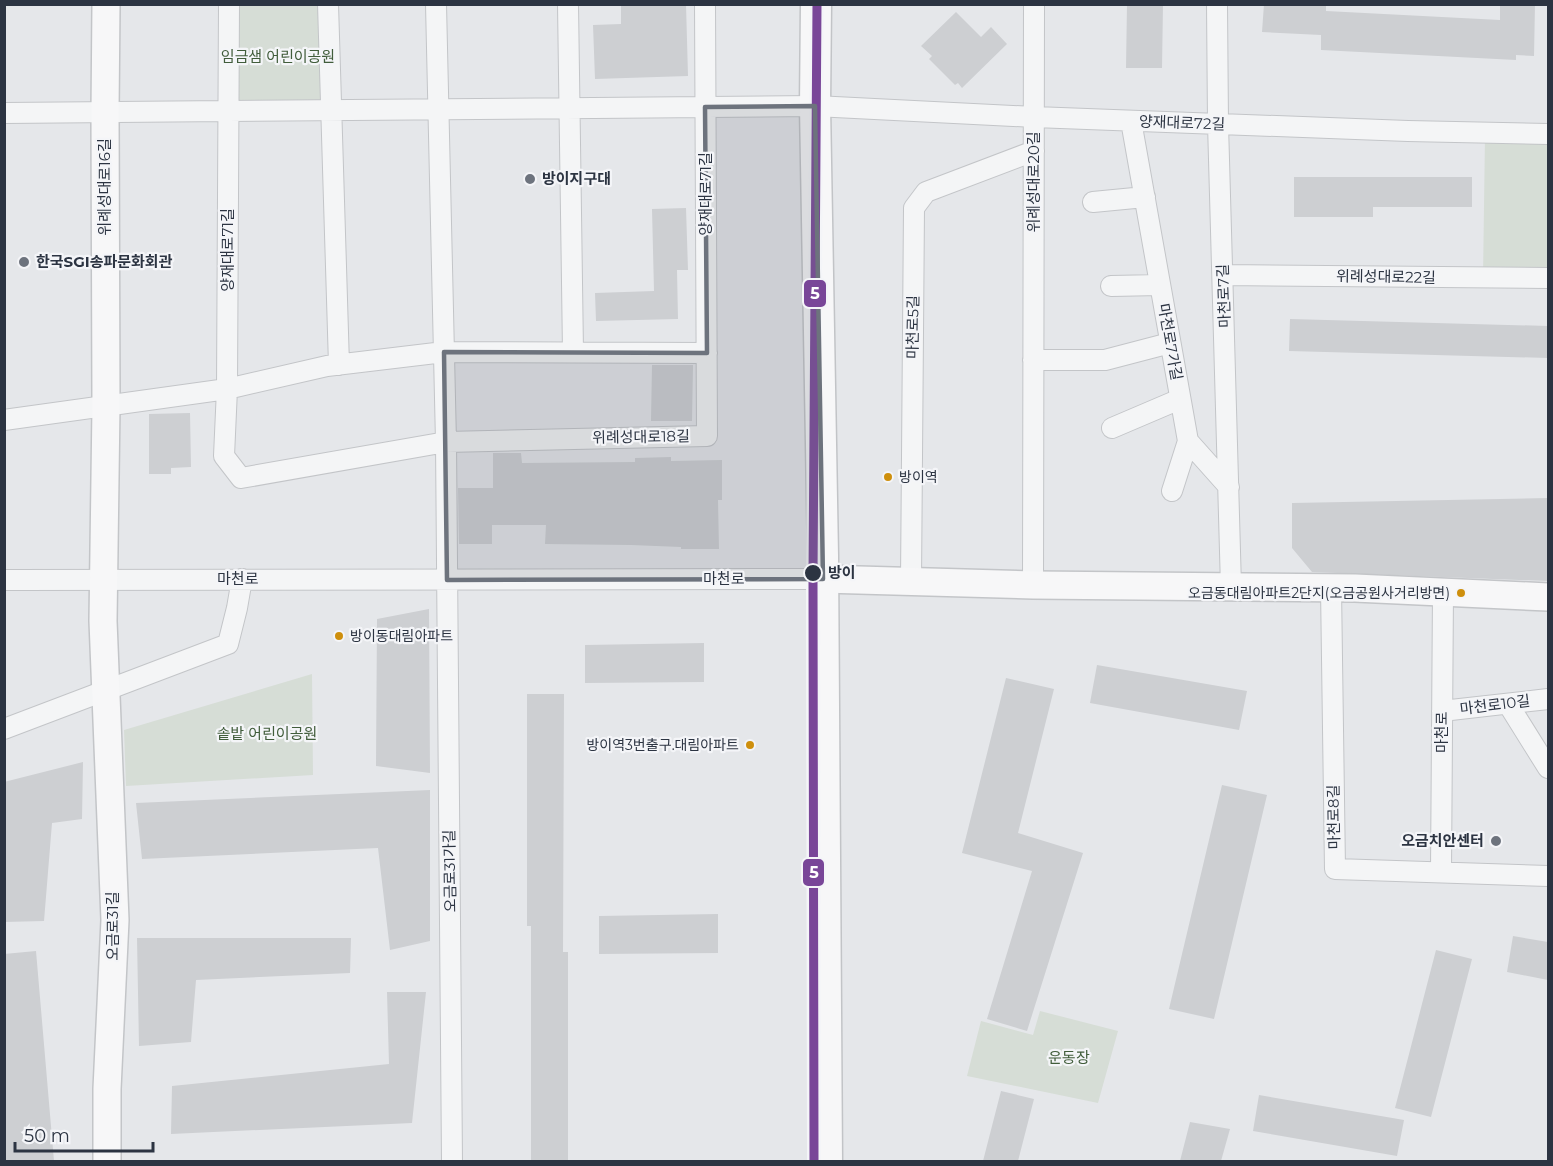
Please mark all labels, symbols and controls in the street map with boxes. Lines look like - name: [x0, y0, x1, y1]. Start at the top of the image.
- park label: 임금샘 어린이공원: [221, 47, 335, 66]
- street label: 양재대로72길: [1139, 111, 1226, 134]
- street label: 위례성대로20길: [1024, 131, 1043, 233]
- street label: 위례성대로16길: [95, 138, 114, 236]
- street label: 양재대로71길: [696, 152, 715, 236]
- place label: 방이지구대: [542, 169, 611, 188]
- marker: 방이지구대: [523, 172, 537, 186]
- street label: 양재대로71길: [218, 208, 237, 292]
- place label: 한국SGI송파문화회관: [36, 252, 173, 271]
- marker: 한국SGI송파문화회관: [17, 255, 31, 269]
- street label: 마천로7길: [1213, 264, 1234, 328]
- street label: 위례성대로22길: [1336, 266, 1436, 287]
- line badge: 5: [803, 279, 827, 308]
- text: 5: [810, 284, 820, 303]
- street label: 마천로5길: [902, 295, 923, 359]
- street label: 마천로7가길: [1154, 302, 1187, 382]
- street label: 위례성대로18길: [592, 426, 690, 447]
- place label: 방이역: [899, 468, 938, 486]
- marker: 방이역: [882, 471, 894, 483]
- marker: 방이: [803, 563, 823, 583]
- place label: 방이: [828, 563, 856, 582]
- street label: 마천로: [217, 569, 259, 588]
- street label: 마천로: [703, 569, 745, 588]
- place label: 오금동대림아파트2단지(오금공원사거리방면): [1188, 584, 1450, 602]
- marker: 오금동대림아파트2단지(오금공원사거리방면): [1455, 587, 1467, 599]
- place label: 방이동대림아파트: [350, 627, 453, 645]
- marker: 방이동대림아파트: [333, 630, 345, 642]
- street label: 마천로10길: [1459, 691, 1531, 718]
- street label: 마천로: [1432, 711, 1451, 753]
- park label: 솥밭 어린이공원: [217, 724, 317, 743]
- place label: 방이역3번출구.대림아파트: [586, 736, 739, 754]
- marker: 방이역3번출구.대림아파트: [744, 739, 756, 751]
- street label: 마천로8길: [1323, 784, 1344, 850]
- street label: 오금로31가길: [439, 829, 460, 913]
- place label: 오금치안센터: [1401, 831, 1484, 850]
- marker: 오금치안센터: [1489, 834, 1503, 848]
- line badge: 5: [802, 858, 825, 887]
- text: 5: [809, 863, 819, 882]
- street label: 오금로31길: [103, 891, 122, 961]
- park label: 운동장: [1048, 1048, 1090, 1067]
- scale bar: [15, 1115, 153, 1153]
- text: 50 m: [24, 1125, 70, 1147]

